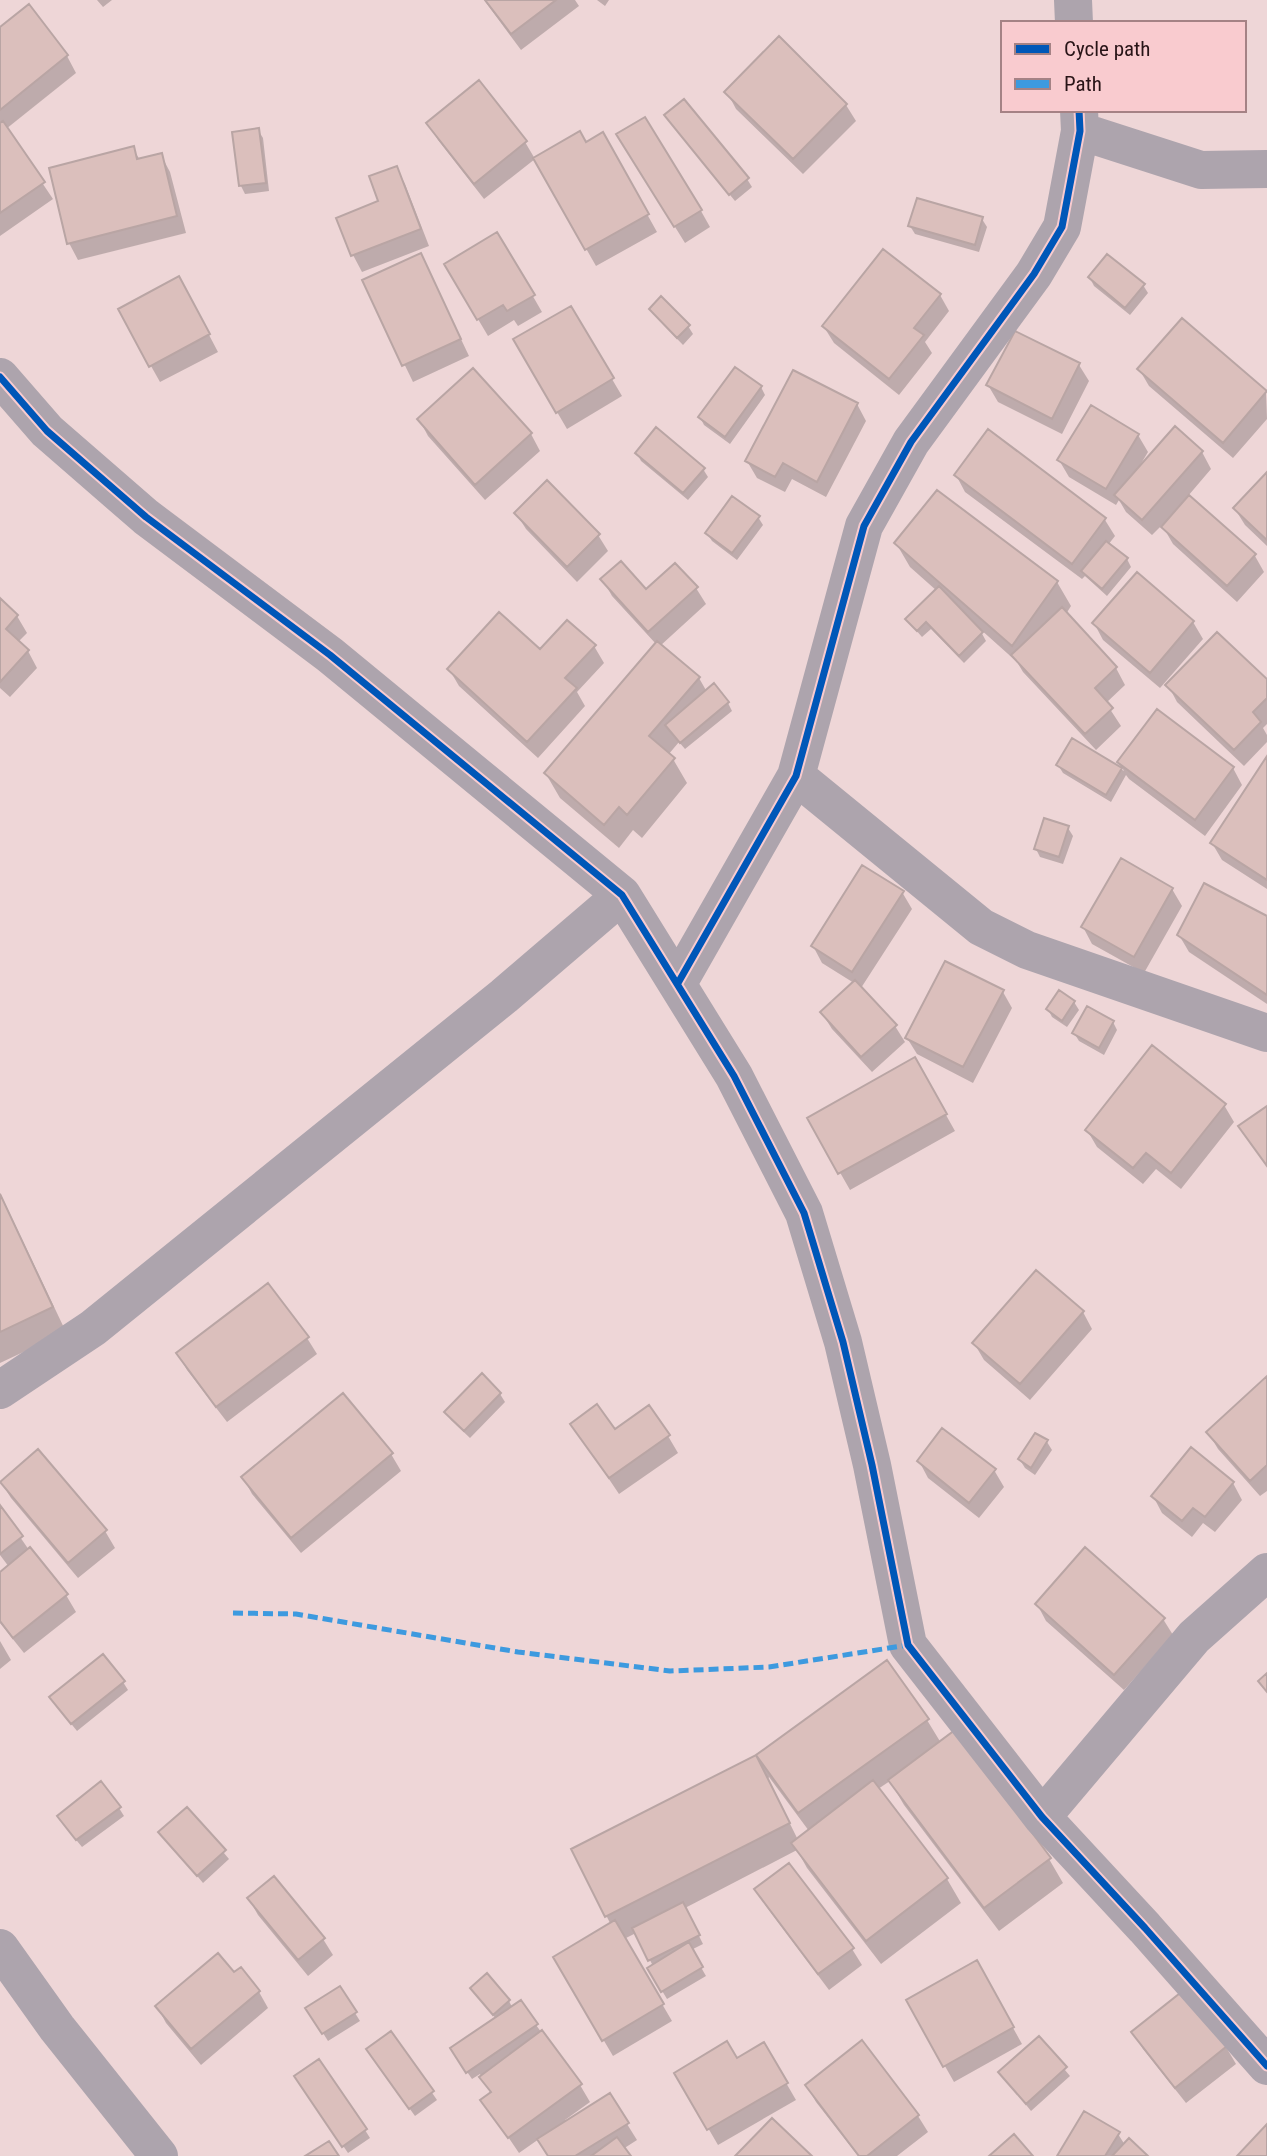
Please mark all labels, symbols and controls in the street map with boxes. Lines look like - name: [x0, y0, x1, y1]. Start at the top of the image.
- legend: [1001, 21, 1246, 112]
- text: Cycle path: [1064, 37, 1150, 61]
- text: Path: [1064, 72, 1102, 96]

